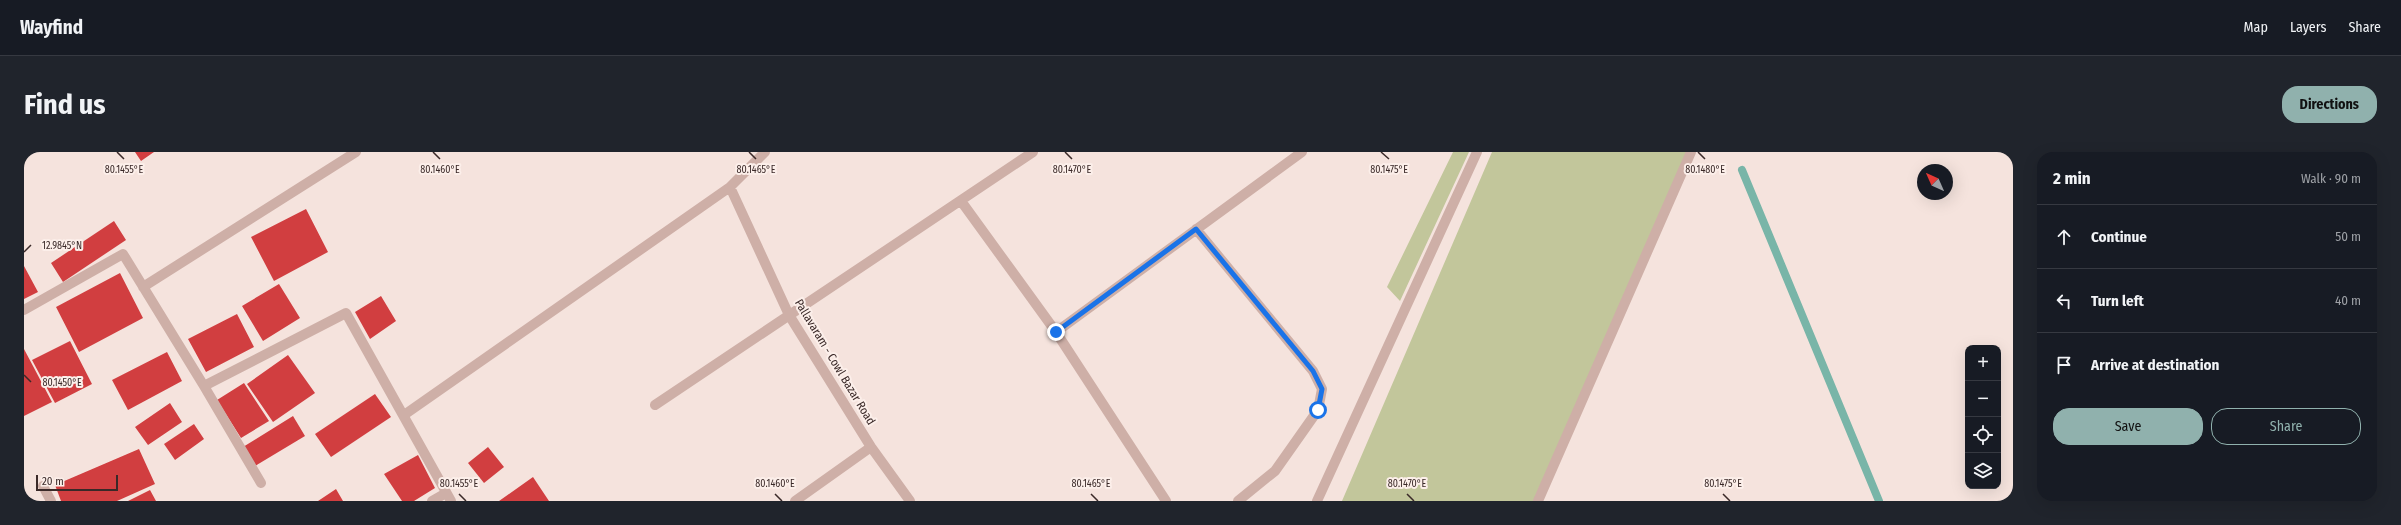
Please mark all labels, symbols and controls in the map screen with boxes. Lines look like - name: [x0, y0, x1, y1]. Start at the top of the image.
- text: Wayfind: [20, 16, 83, 39]
- text: Map: [2244, 19, 2268, 36]
- text: Layers: [2290, 19, 2326, 36]
- text: Share: [2348, 19, 2381, 36]
- button: Directions: [2282, 86, 2377, 123]
- text: Find us: [24, 88, 106, 121]
- text: 80.1455°E: [105, 164, 143, 176]
- text: 80.1460°E: [420, 164, 460, 176]
- text: 80.1465°E: [737, 164, 776, 176]
- text: 80.1470°E: [1053, 164, 1092, 176]
- text: 80.1475°E: [1370, 164, 1408, 176]
- text: 80.1480°E: [1685, 164, 1725, 176]
- north arrow: [1917, 164, 1953, 200]
- text: 2 min: [2053, 168, 2091, 189]
- text: Walk · 90 m: [2301, 171, 2361, 186]
- icon: ahead: [2053, 226, 2075, 248]
- text: Continue: [2091, 228, 2147, 246]
- text: 50 m: [2335, 229, 2361, 244]
- text: 12.9845°N: [42, 240, 82, 252]
- icon: left: [2053, 290, 2075, 312]
- text: Turn left: [2091, 292, 2144, 310]
- text: 40 m: [2335, 293, 2361, 308]
- street label: Pallavaram - Cowl Bazar Road: [792, 297, 878, 427]
- route end: [1047, 323, 1065, 341]
- map controls: [1965, 345, 2001, 489]
- button: +: [1965, 345, 2001, 381]
- icon: arrive: [2053, 354, 2075, 376]
- text: Arrive at destination: [2091, 356, 2219, 374]
- text: 80.1450°E: [42, 377, 82, 389]
- button: −: [1965, 381, 2001, 417]
- route start: [1309, 401, 1327, 419]
- button: Save: [2053, 408, 2203, 445]
- button: Share: [2211, 408, 2361, 445]
- button: locate: [1965, 417, 2001, 453]
- button: layers: [1965, 453, 2001, 489]
- scale bar: [36, 473, 118, 492]
- text: 20 m: [42, 475, 64, 488]
- text: 80.1455°E: [440, 478, 478, 490]
- text: 80.1460°E: [755, 478, 795, 490]
- text: 80.1465°E: [1072, 478, 1111, 490]
- text: 80.1470°E: [1388, 478, 1427, 490]
- text: 80.1475°E: [1704, 478, 1742, 490]

